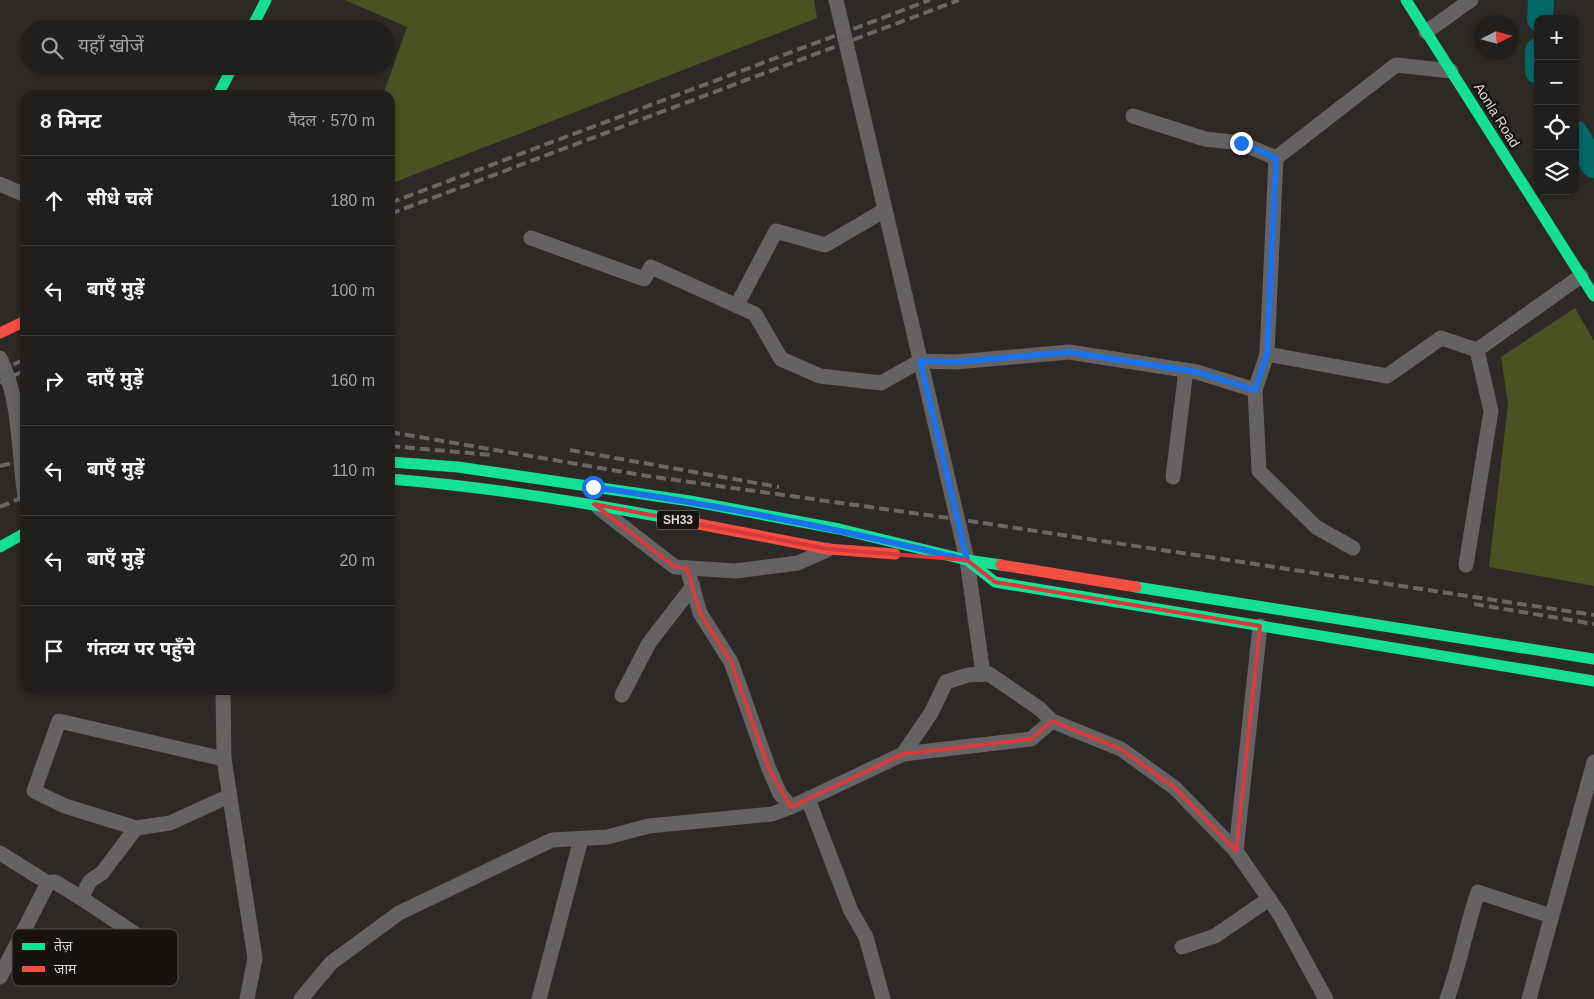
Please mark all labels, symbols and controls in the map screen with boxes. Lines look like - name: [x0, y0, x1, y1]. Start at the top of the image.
- north arrow: [1474, 15, 1519, 60]
- map controls: [1534, 15, 1579, 195]
- button: +: [1534, 15, 1579, 60]
- search box: [20, 20, 395, 75]
- icon: search: [38, 34, 66, 62]
- text: यहाँ खोजें: [78, 35, 144, 56]
- button: −: [1534, 60, 1579, 105]
- street label: Aonla Road: [1471, 80, 1523, 150]
- button: locate: [1534, 105, 1579, 150]
- text: 8 मिनट: [40, 109, 102, 132]
- text: पैदल · 570 m: [288, 112, 375, 129]
- route end: [1230, 132, 1253, 155]
- button: layers: [1534, 150, 1579, 195]
- icon: ahead: [40, 187, 68, 215]
- text: सीधे चलें: [87, 188, 152, 209]
- text: 180 m: [331, 192, 375, 209]
- icon: left: [40, 277, 68, 305]
- text: बाएँ मुड़ें: [87, 278, 144, 299]
- text: 100 m: [331, 282, 375, 299]
- icon: right: [40, 367, 68, 395]
- text: दाएँ मुड़ें: [87, 368, 143, 389]
- text: 160 m: [331, 372, 375, 389]
- icon: left: [40, 457, 68, 485]
- text: बाएँ मुड़ें: [87, 458, 144, 479]
- text: 110 m: [332, 462, 375, 479]
- route start: [582, 476, 605, 499]
- road number: SH33: [657, 510, 699, 530]
- icon: left: [40, 547, 68, 575]
- text: बाएँ मुड़ें: [87, 548, 144, 569]
- text: 20 m: [339, 552, 375, 569]
- icon: arrive: [40, 637, 68, 665]
- text: गंतव्य पर पहुँचे: [87, 638, 195, 659]
- legend: [12, 929, 178, 986]
- text: तेज़: [54, 937, 73, 954]
- text: जाम: [54, 961, 77, 977]

